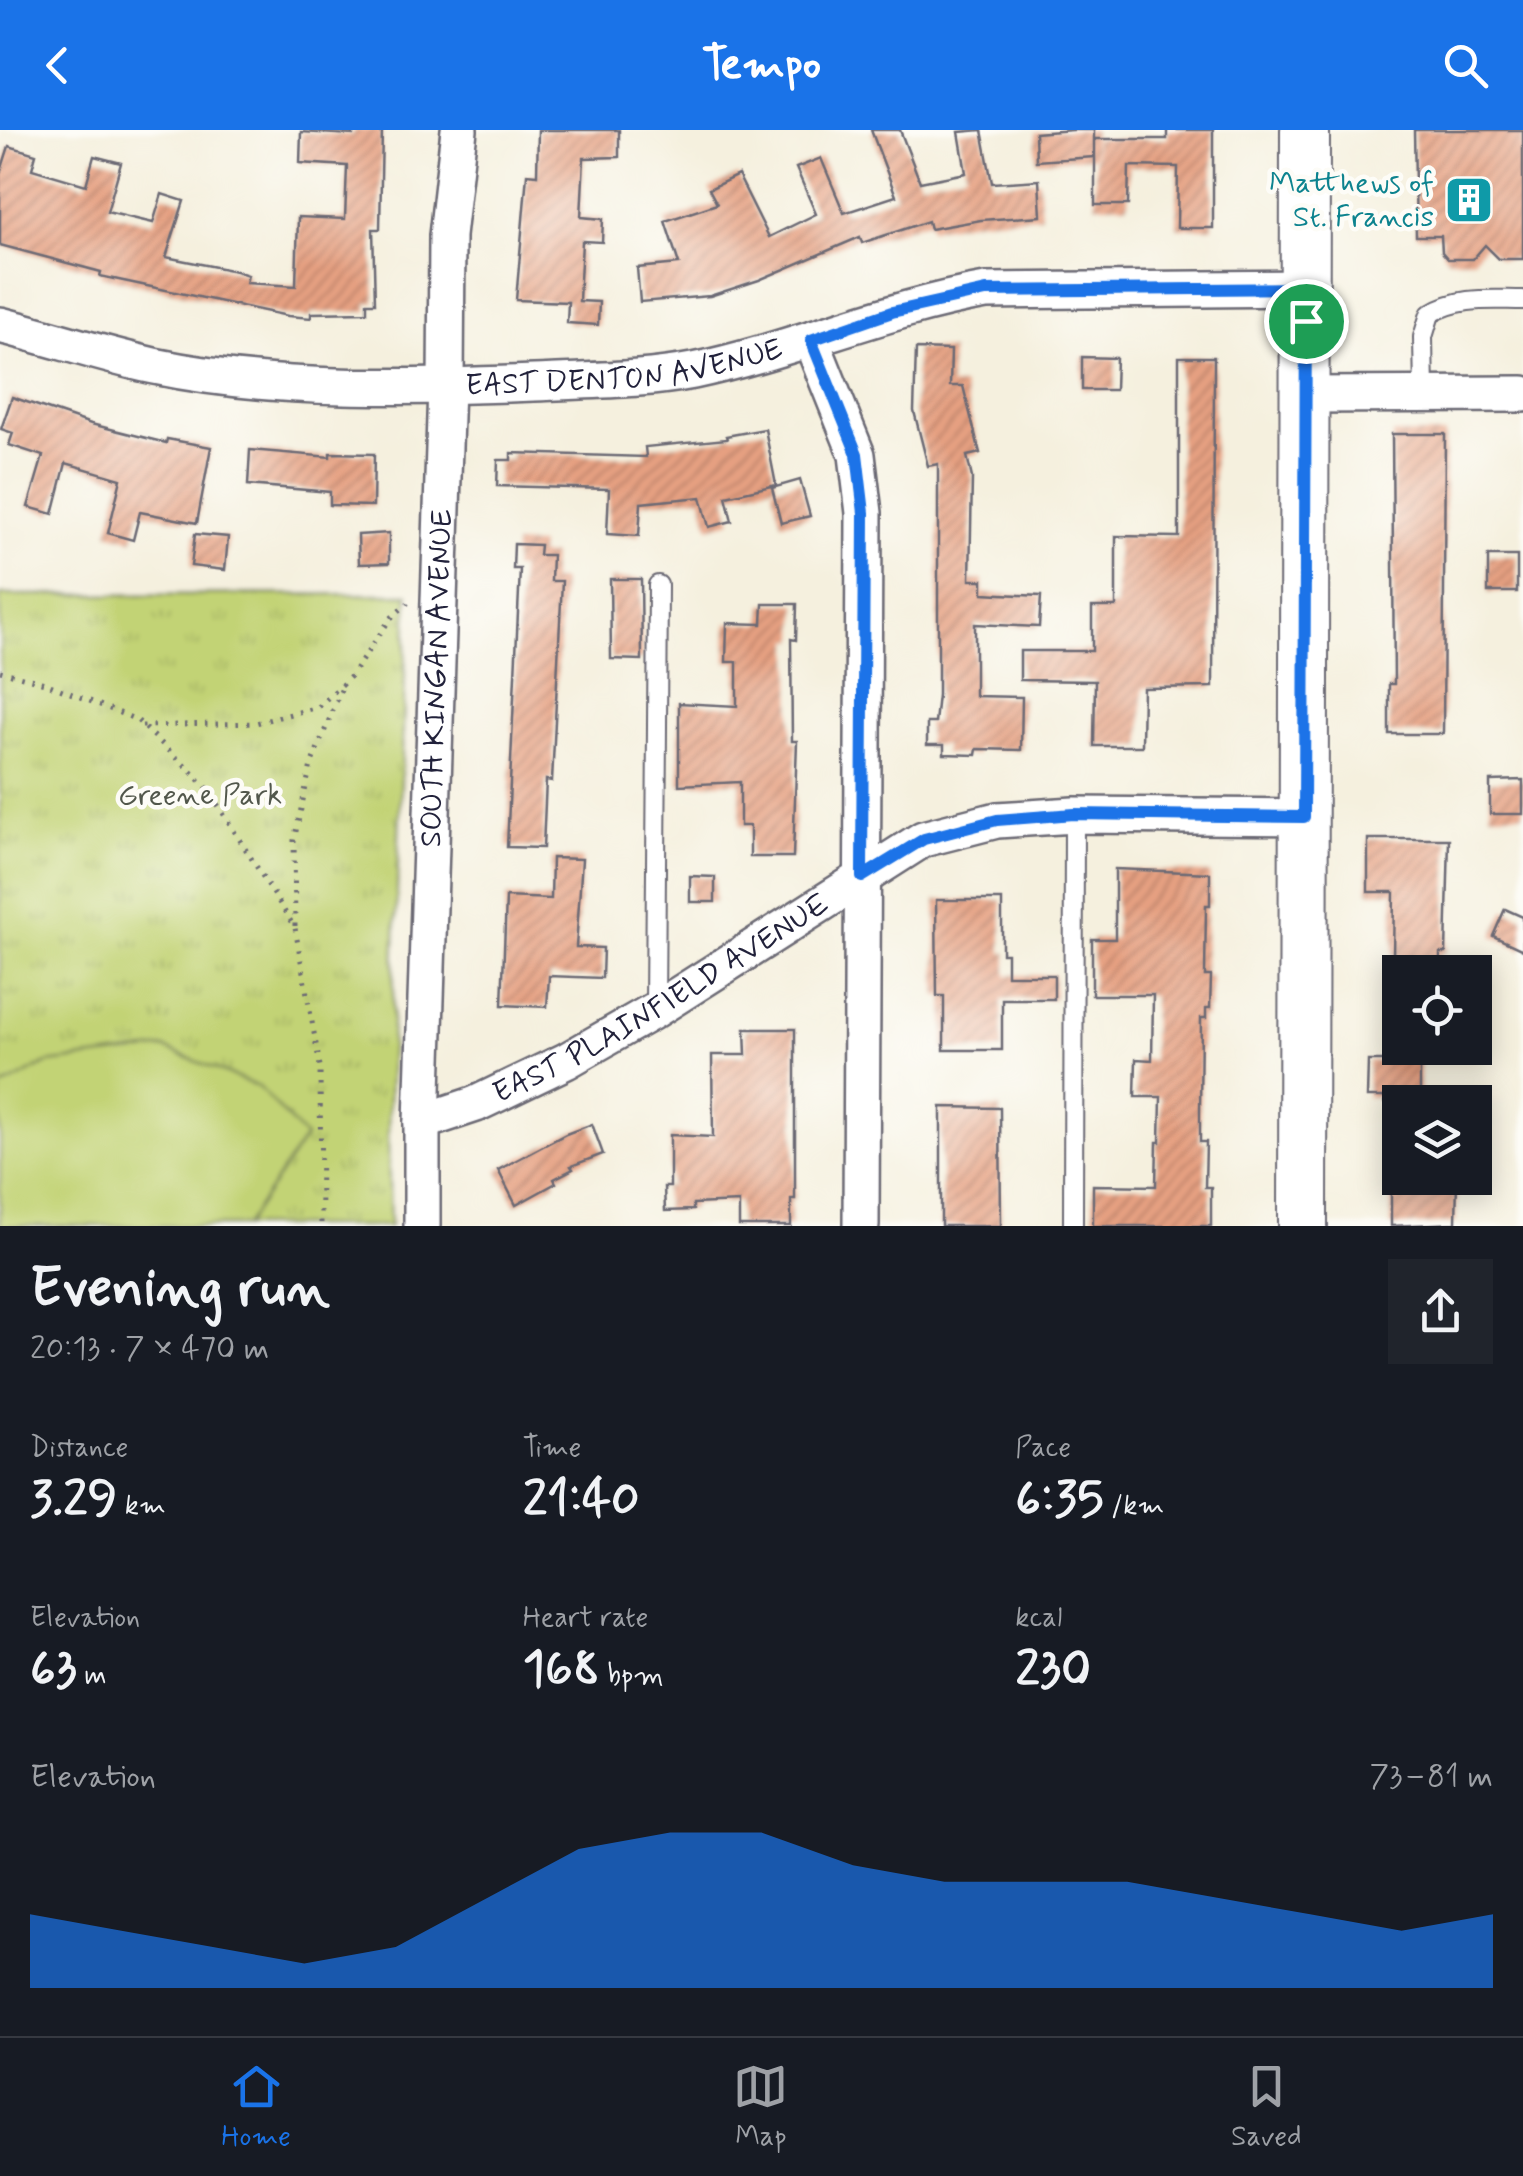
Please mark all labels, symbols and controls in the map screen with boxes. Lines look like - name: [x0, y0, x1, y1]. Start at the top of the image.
- text: Tempo: [702, 36, 821, 95]
- icon: back: [30, 38, 85, 93]
- icon: search: [1438, 38, 1493, 93]
- place label: Matthews of St. Francis: [1269, 164, 1434, 237]
- building icon: Matthews of St. Francis: [1443, 174, 1495, 226]
- pin: [1264, 279, 1349, 364]
- icon: arrive: [1279, 294, 1334, 349]
- street label: EAST DENTON AVENUE: [465, 329, 787, 405]
- street label: SOUTH KINGAN AVENUE: [411, 509, 461, 848]
- park label: Greene Park: [118, 776, 282, 815]
- street label: EAST PLAINFIELD AVENUE: [487, 884, 836, 1113]
- map controls: [1382, 955, 1492, 1195]
- button: locate: [1382, 955, 1492, 1065]
- button: layers: [1382, 1085, 1492, 1195]
- text: Evening run: [30, 1254, 330, 1326]
- button: share: [1388, 1259, 1493, 1364]
- text: 20:13 · 7 × 470 m: [30, 1328, 269, 1370]
- text: Distance: [30, 1430, 128, 1467]
- text: Time: [523, 1430, 581, 1467]
- text: Pace: [1015, 1430, 1071, 1467]
- text: 3.29: [30, 1467, 117, 1533]
- text: 21:40: [523, 1467, 640, 1533]
- text: 6:35: [1015, 1467, 1104, 1533]
- text: km: [117, 1488, 166, 1525]
- text: /km: [1104, 1488, 1164, 1525]
- text: Elevation: [30, 1600, 140, 1637]
- text: Heart rate: [523, 1600, 648, 1637]
- text: kcal: [1015, 1600, 1062, 1637]
- text: 63: [30, 1637, 77, 1703]
- text: 168: [523, 1637, 600, 1703]
- text: 230: [1015, 1637, 1091, 1703]
- text: m: [77, 1658, 107, 1695]
- text: bpm: [600, 1658, 664, 1695]
- text: Elevation: [30, 1756, 156, 1798]
- text: 73–81 m: [1369, 1756, 1493, 1798]
- tab: Home: [221, 2059, 291, 2156]
- tab: Map: [733, 2059, 788, 2156]
- tab: Saved: [1231, 2059, 1302, 2156]

